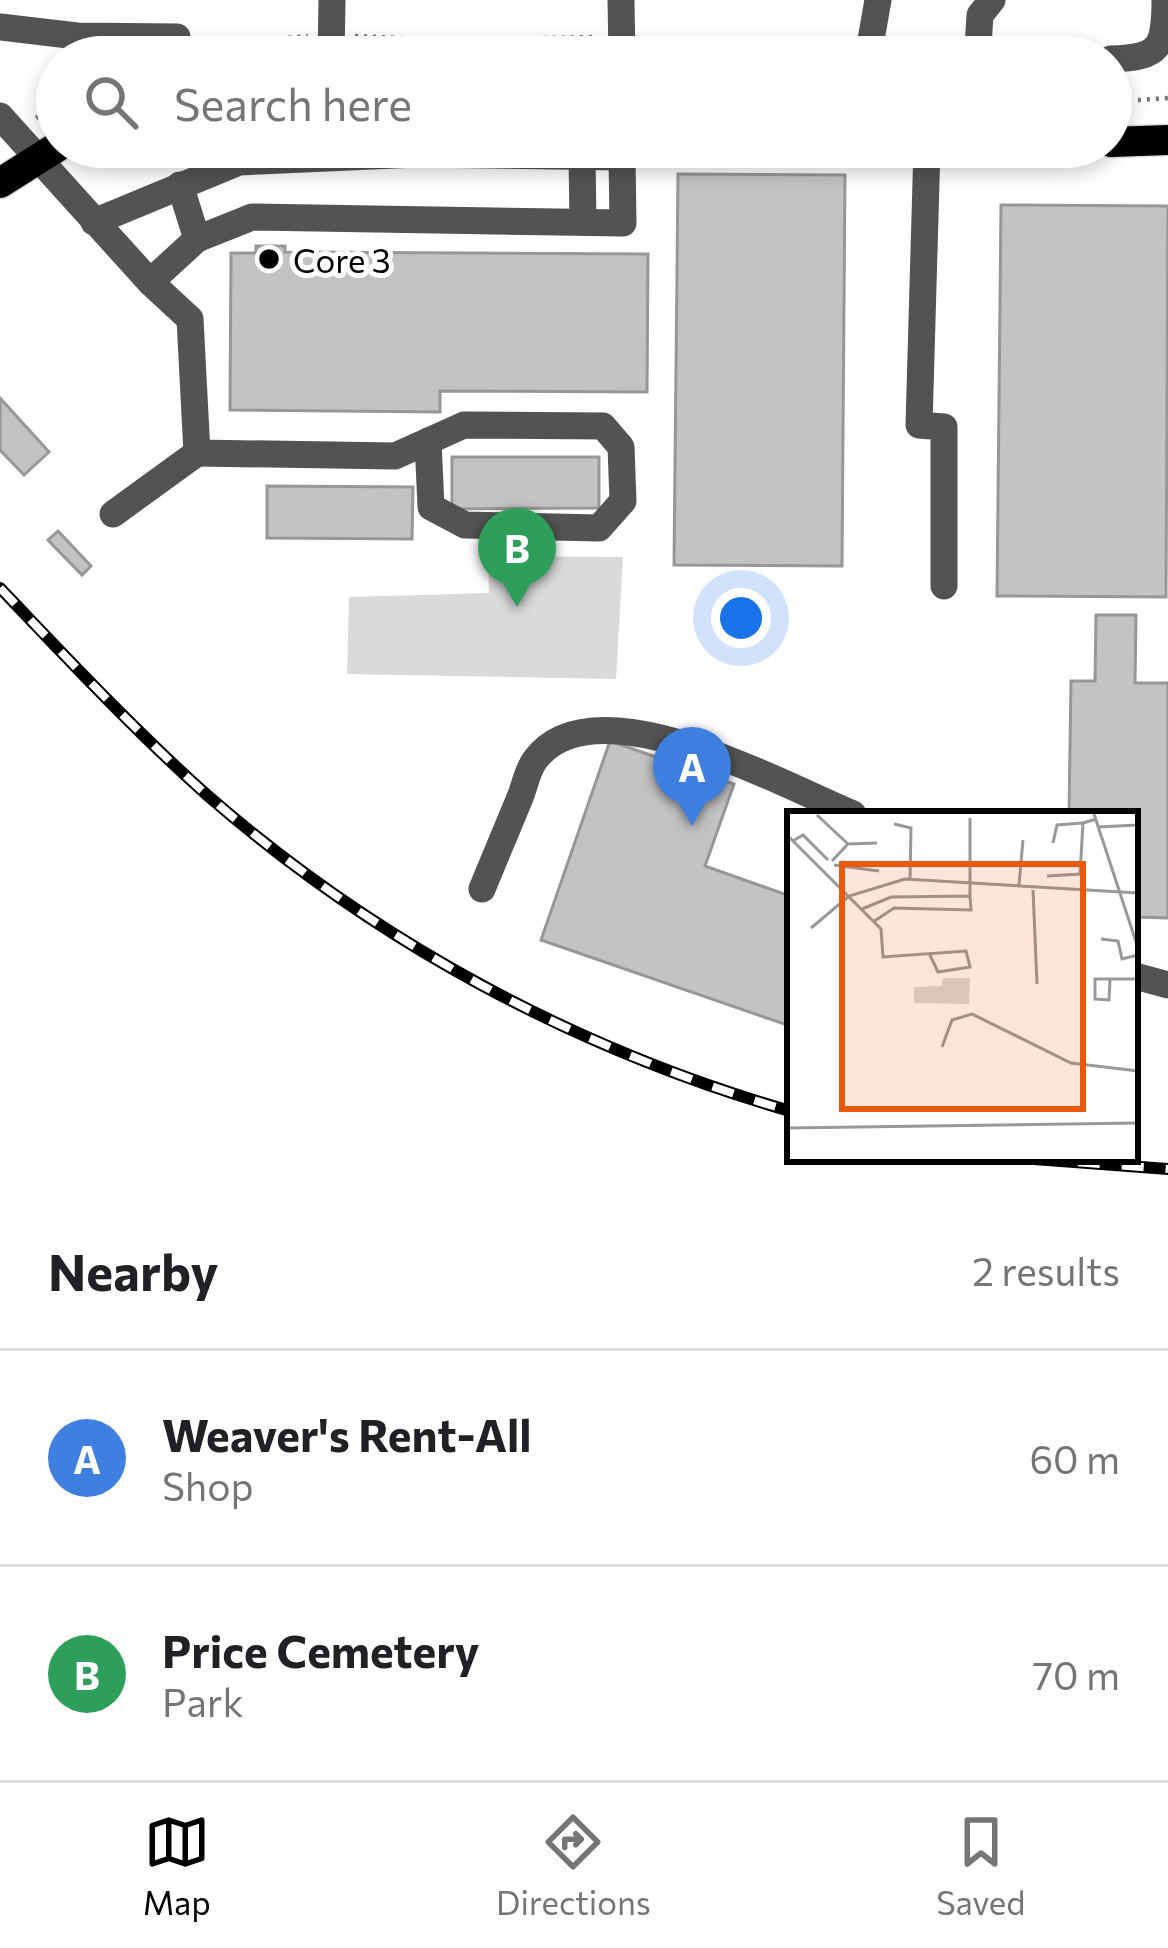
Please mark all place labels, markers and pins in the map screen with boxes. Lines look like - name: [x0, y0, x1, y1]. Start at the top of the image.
- place label: Core 3: [293, 239, 391, 280]
- marker: Core 3: [256, 246, 282, 272]
- pin: B: [478, 508, 556, 607]
- pin: A: [653, 727, 731, 826]

